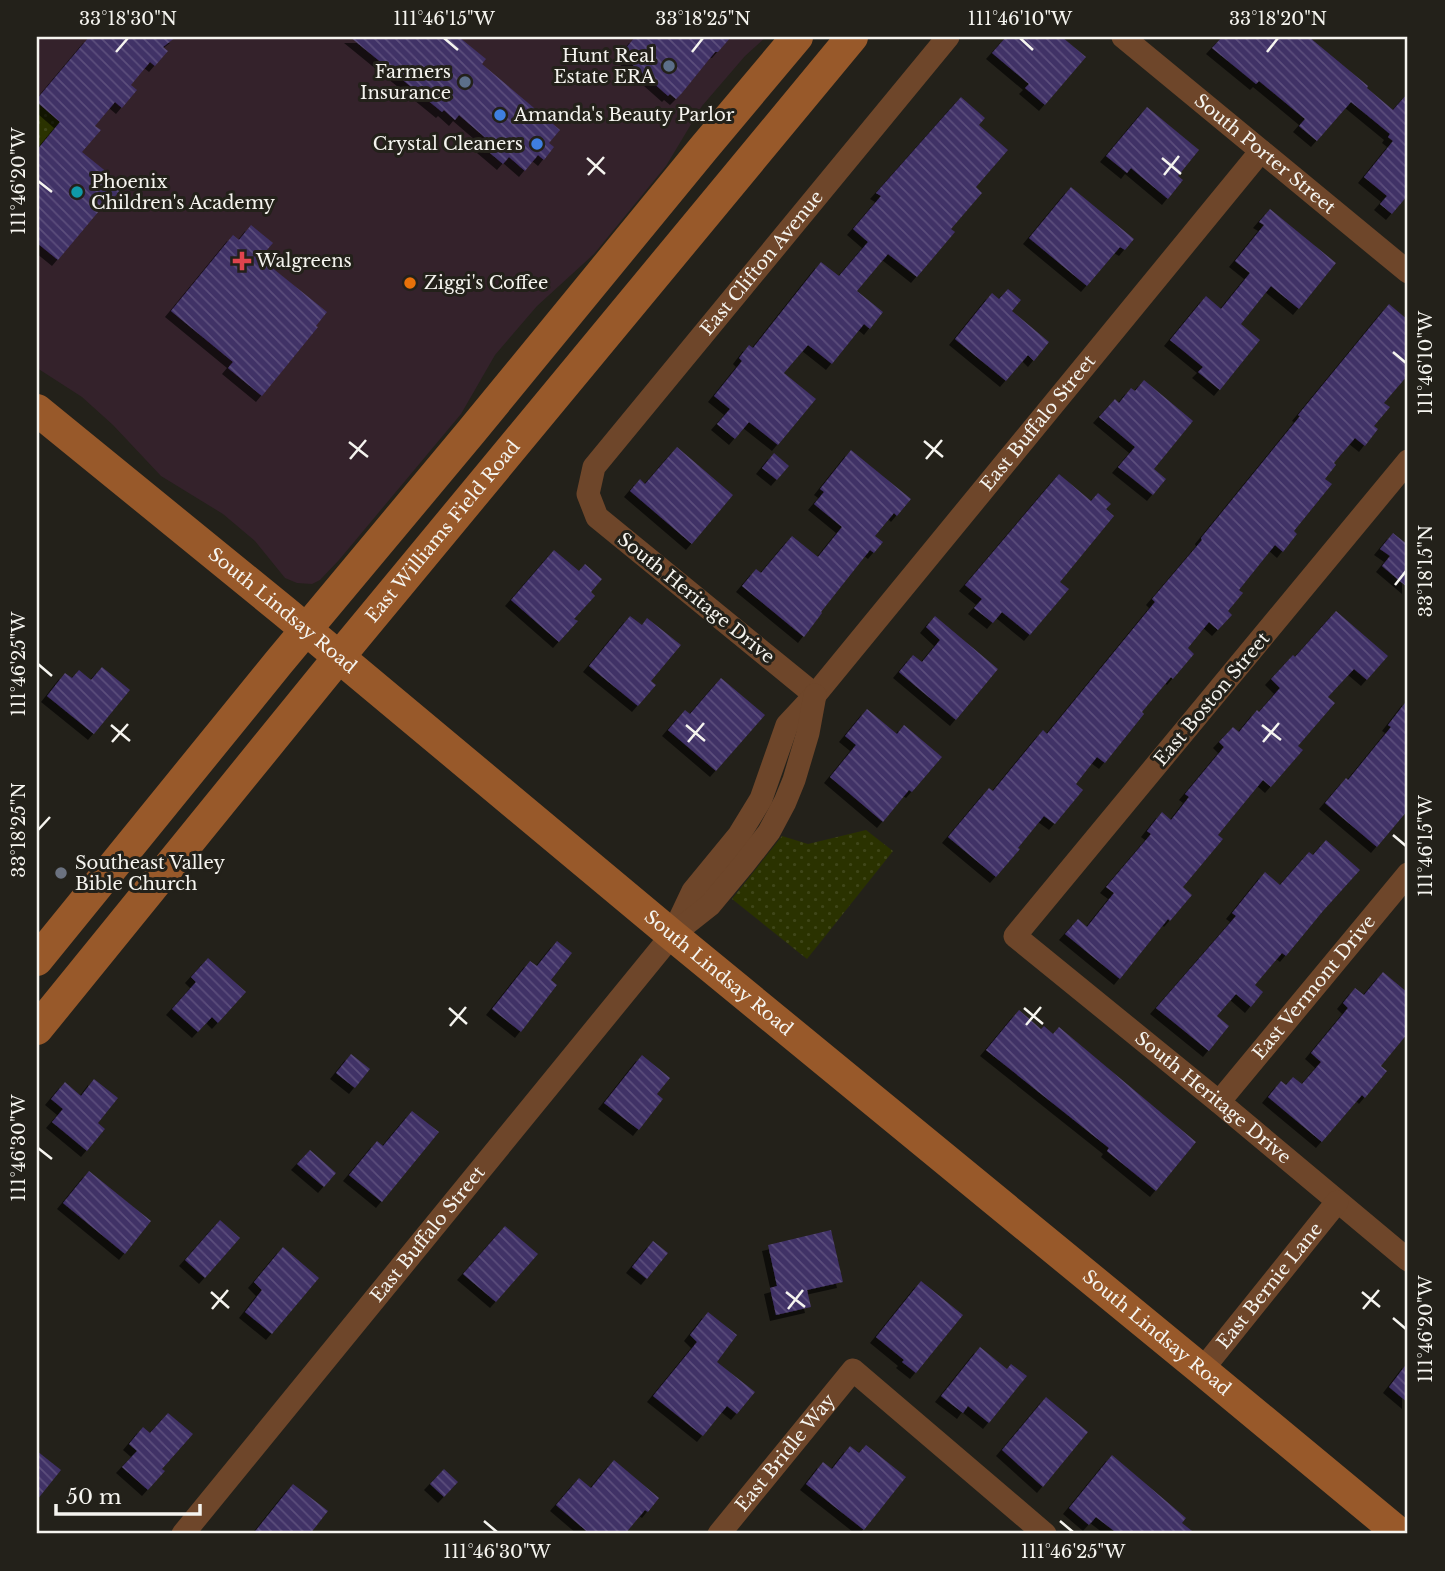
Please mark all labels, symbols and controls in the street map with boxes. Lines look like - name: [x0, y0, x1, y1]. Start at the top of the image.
- text: 33°18'30"N: [79, 8, 177, 30]
- text: 111°46'15"W: [393, 8, 496, 30]
- text: 33°18'25"N: [655, 8, 751, 30]
- text: 111°46'10"W: [968, 8, 1073, 30]
- text: 33°18'20"N: [1229, 8, 1327, 30]
- place label: Hunt Real Estate ERA: [554, 45, 656, 88]
- marker: Hunt Real Estate ERA: [661, 58, 677, 74]
- place label: Farmers Insurance: [360, 61, 451, 104]
- marker: Farmers Insurance: [457, 74, 473, 90]
- street label: South Porter Street: [1190, 89, 1340, 219]
- place label: Amanda's Beauty Parlor: [513, 104, 735, 126]
- marker: Amanda's Beauty Parlor: [492, 107, 508, 123]
- text: 111°46'20"W: [8, 126, 30, 235]
- place label: Crystal Cleaners: [373, 133, 523, 155]
- marker: Crystal Cleaners: [529, 136, 545, 152]
- place label: Phoenix Children's Academy: [91, 171, 276, 214]
- marker: Phoenix Children's Academy: [69, 184, 85, 200]
- street label: East Clifton Avenue: [696, 186, 828, 340]
- place label: Walgreens: [255, 250, 352, 272]
- marker: Walgreens: [234, 253, 250, 269]
- place label: Ziggi's Coffee: [424, 272, 548, 294]
- marker: Ziggi's Coffee: [402, 275, 418, 291]
- text: 111°46'10"W: [1415, 310, 1437, 415]
- street label: East Buffalo Street: [976, 350, 1100, 495]
- street label: East Williams Field Road: [361, 436, 525, 627]
- text: 33°18'15"N: [1415, 525, 1437, 617]
- street label: South Heritage Drive: [613, 528, 779, 668]
- street label: South Lindsay Road: [204, 543, 361, 678]
- text: 111°46'25"W: [8, 611, 30, 716]
- street label: East Boston Street: [1150, 628, 1274, 770]
- text: 33°18'25"N: [8, 782, 30, 878]
- text: 111°46'15"W: [1415, 794, 1437, 897]
- place label: Southeast Valley Bible Church: [75, 852, 225, 895]
- marker: Southeast Valley Bible Church: [53, 865, 69, 881]
- street label: South Lindsay Road: [640, 906, 797, 1040]
- street label: East Vermont Drive: [1248, 911, 1380, 1064]
- street label: South Heritage Drive: [1130, 1027, 1295, 1168]
- text: 111°46'30"W: [8, 1093, 30, 1202]
- street label: East Buffalo Street: [366, 1162, 490, 1307]
- street label: East Bernie Lane: [1212, 1218, 1327, 1353]
- street label: South Lindsay Road: [1078, 1265, 1235, 1400]
- text: 111°46'20"W: [1415, 1274, 1437, 1383]
- street label: East Bridle Way: [731, 1389, 840, 1516]
- scale bar: [56, 1473, 200, 1517]
- text: 50 m: [66, 1484, 122, 1510]
- text: 111°46'30"W: [443, 1541, 552, 1563]
- text: 111°46'25"W: [1021, 1541, 1126, 1563]

